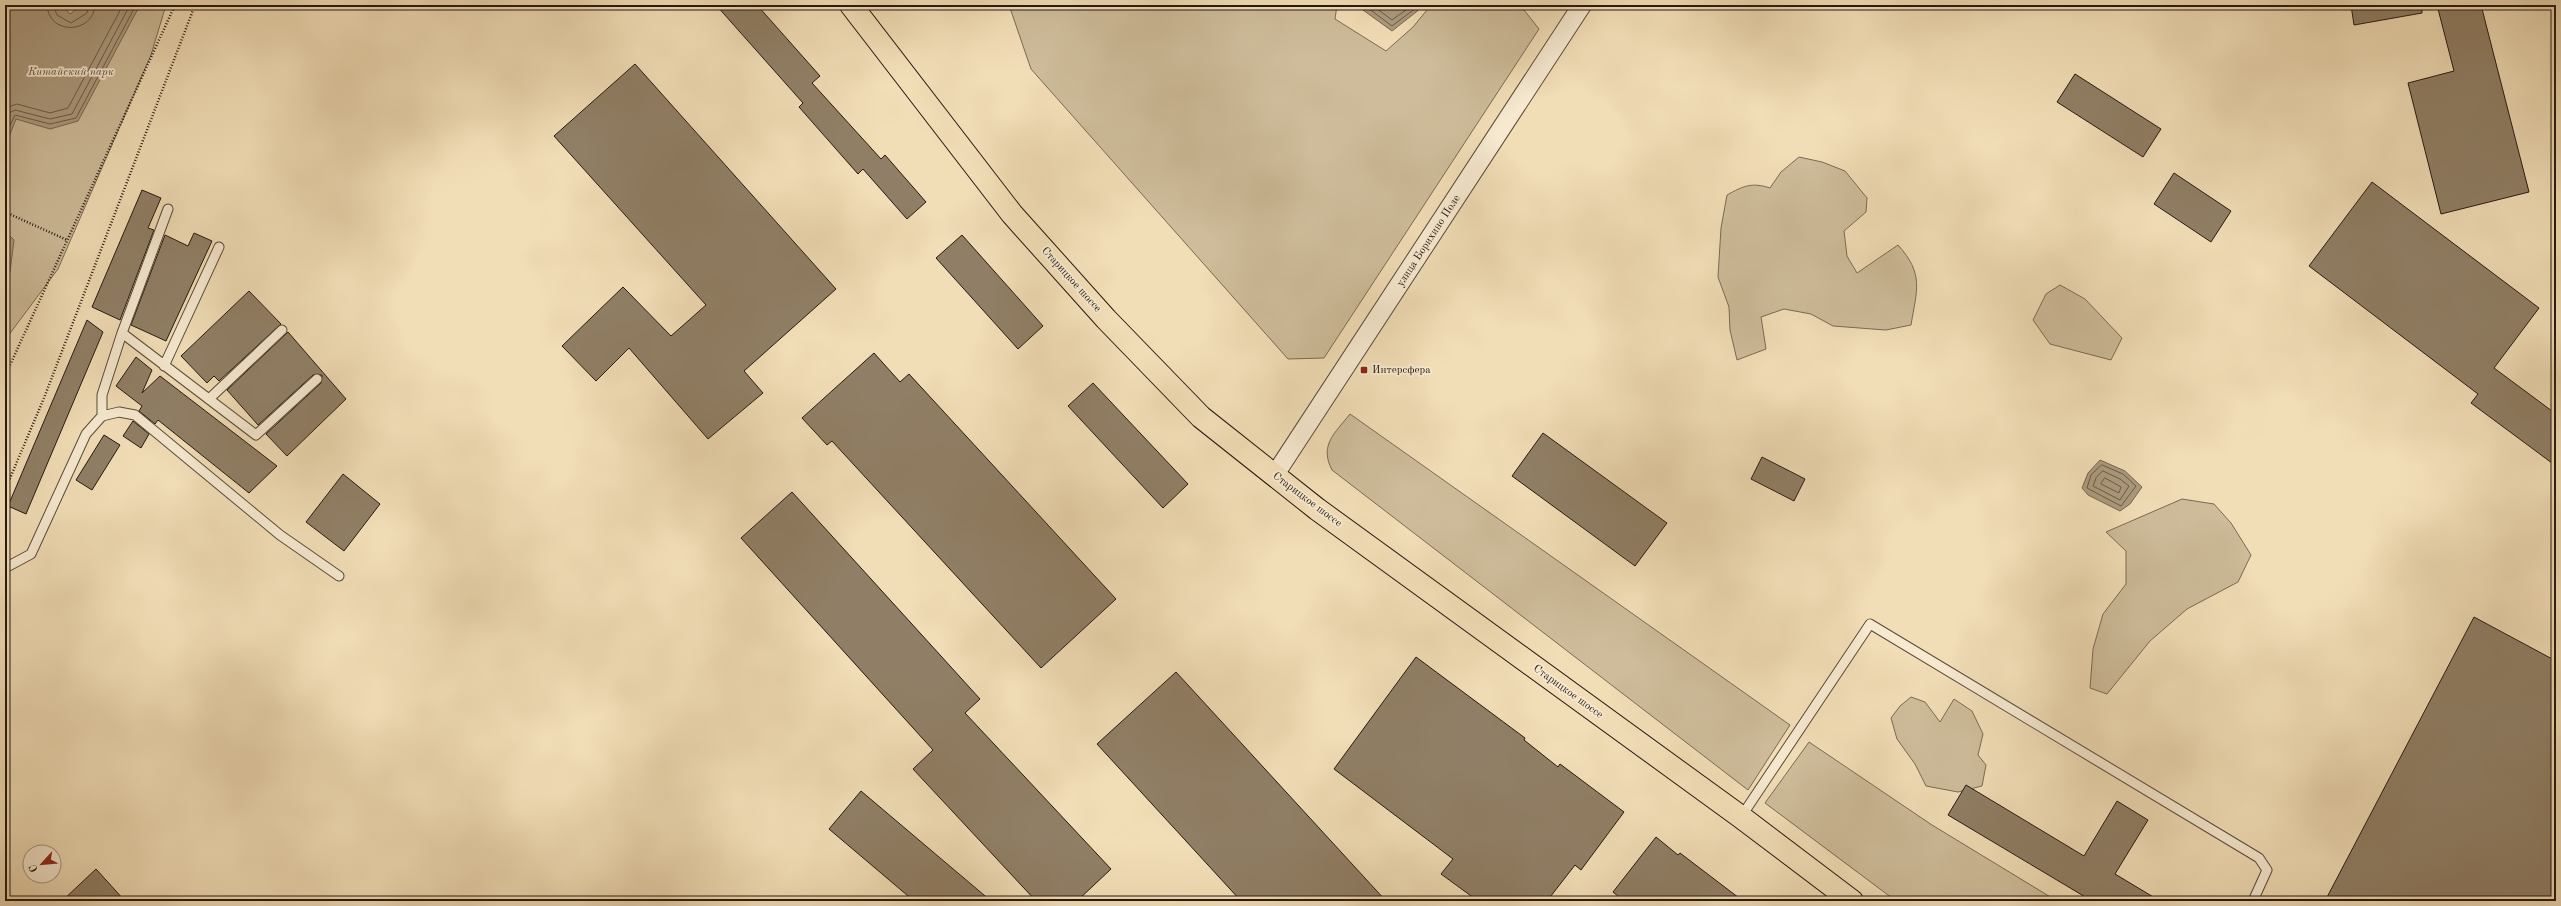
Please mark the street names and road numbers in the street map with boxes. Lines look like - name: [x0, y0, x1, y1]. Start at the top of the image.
- street label: улица Борихино Поле: [1395, 193, 1463, 289]
- street label: Старицкое шоссе: [1039, 245, 1103, 315]
- street label: Старицкое шоссе: [1270, 471, 1344, 529]
- street label: Старицкое шоссе: [1531, 663, 1605, 721]

